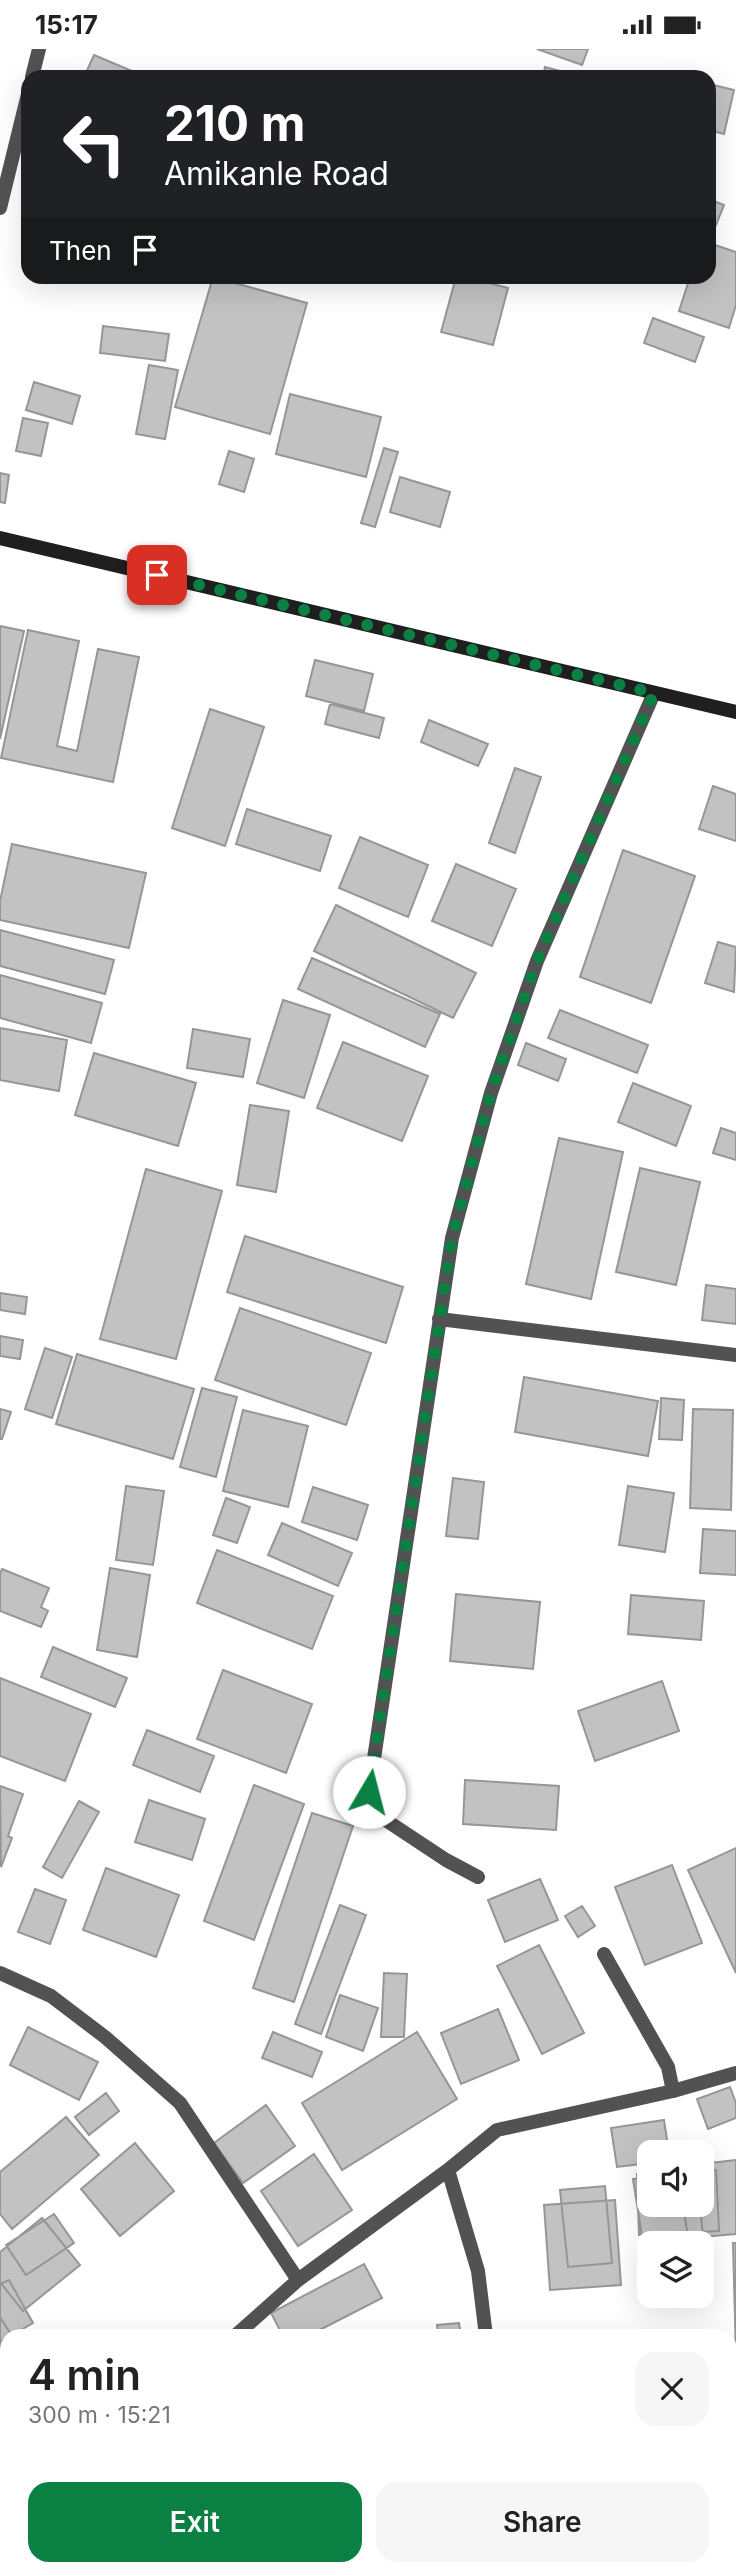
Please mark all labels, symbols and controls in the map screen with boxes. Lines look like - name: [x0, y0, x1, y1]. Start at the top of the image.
- text: 15:17: [35, 9, 98, 40]
- text: 210 m: [164, 94, 305, 153]
- icon: left: [49, 98, 140, 189]
- text: Amikanle Road: [164, 154, 389, 193]
- icon: arrive: [126, 231, 164, 269]
- text: Then: [49, 235, 112, 266]
- pin: [127, 545, 187, 605]
- icon: arrive: [138, 556, 176, 594]
- position arrow: [332, 1755, 406, 1829]
- map controls: [637, 2140, 714, 2308]
- button: sound: [637, 2140, 714, 2217]
- button: layers: [637, 2231, 714, 2308]
- text: 4 min: [28, 2349, 141, 2400]
- button: close: [635, 2352, 709, 2426]
- text: 300 m · 15:21: [28, 2401, 171, 2429]
- button: Exit: [28, 2482, 362, 2562]
- button: Share: [376, 2482, 709, 2562]

